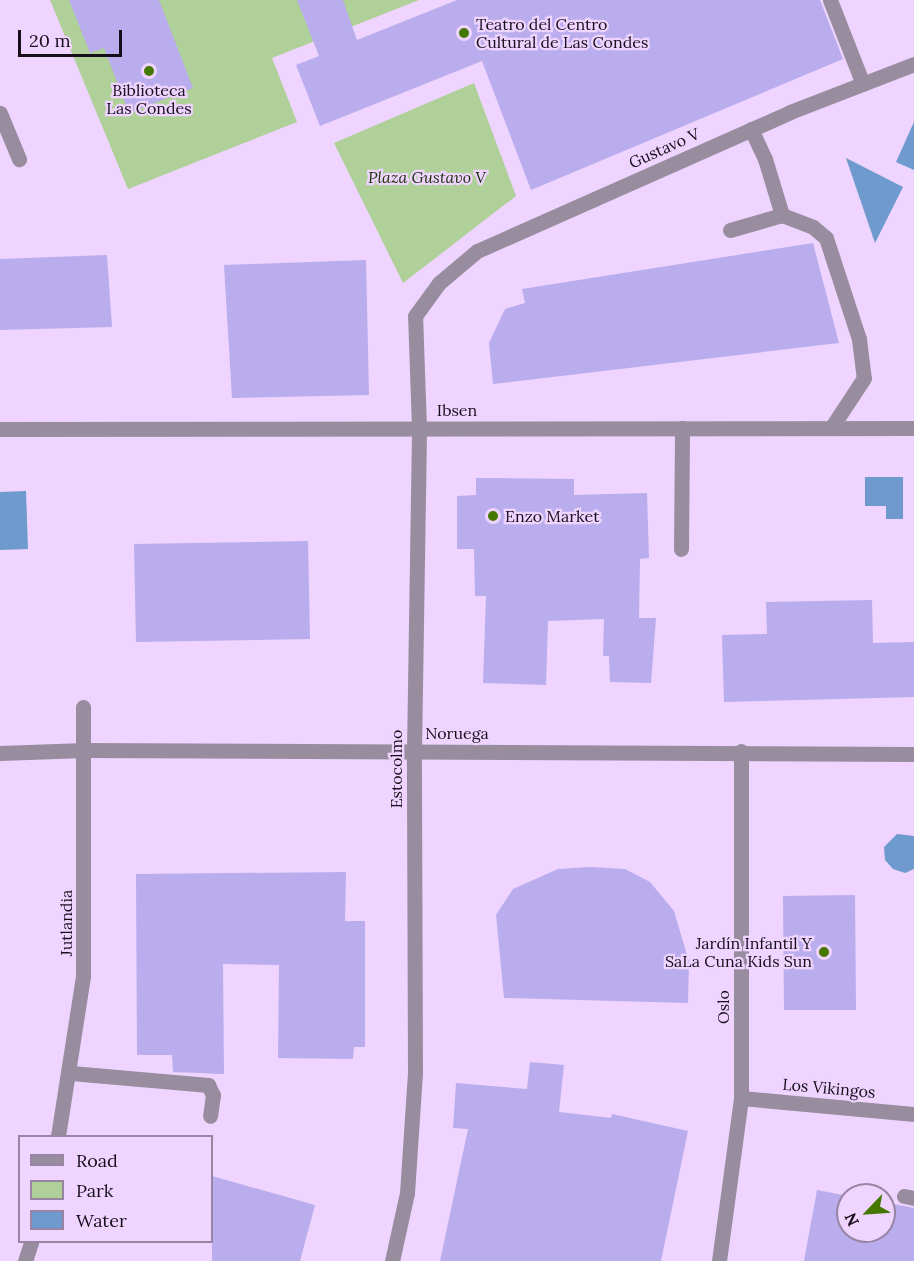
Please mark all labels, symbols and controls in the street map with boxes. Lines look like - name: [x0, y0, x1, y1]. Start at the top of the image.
- place label: Teatro del Centro Cultural de Las Condes: [476, 14, 648, 52]
- scale bar: [21, 18, 124, 56]
- marker: Teatro del Centro Cultural de Las Condes: [457, 26, 471, 40]
- text: 20 m: [29, 29, 71, 52]
- marker: Biblioteca Las Condes: [142, 64, 156, 78]
- place label: Biblioteca Las Condes: [106, 80, 192, 118]
- street label: Gustavo V: [626, 124, 702, 172]
- park label: Plaza Gustavo V: [368, 167, 486, 187]
- street label: Ibsen: [437, 400, 477, 420]
- place label: Enzo Market: [505, 506, 599, 526]
- marker: Enzo Market: [486, 509, 500, 523]
- street label: Noruega: [425, 723, 489, 743]
- street label: Estocolmo: [386, 730, 406, 808]
- street label: Jutlandia: [56, 890, 76, 956]
- place label: Jardín Infantil Y SaLa Cuna Kids Sun: [665, 933, 812, 971]
- marker: Jardín Infantil Y SaLa Cuna Kids Sun: [817, 945, 831, 959]
- street label: Oslo: [713, 990, 733, 1024]
- street label: Los Vikingos: [782, 1074, 876, 1102]
- legend: [18, 1135, 213, 1243]
- text: Road: [76, 1149, 118, 1172]
- text: Park: [76, 1179, 113, 1202]
- north arrow: [836, 1183, 896, 1243]
- text: Water: [76, 1209, 127, 1232]
- text: N: [840, 1210, 863, 1230]

